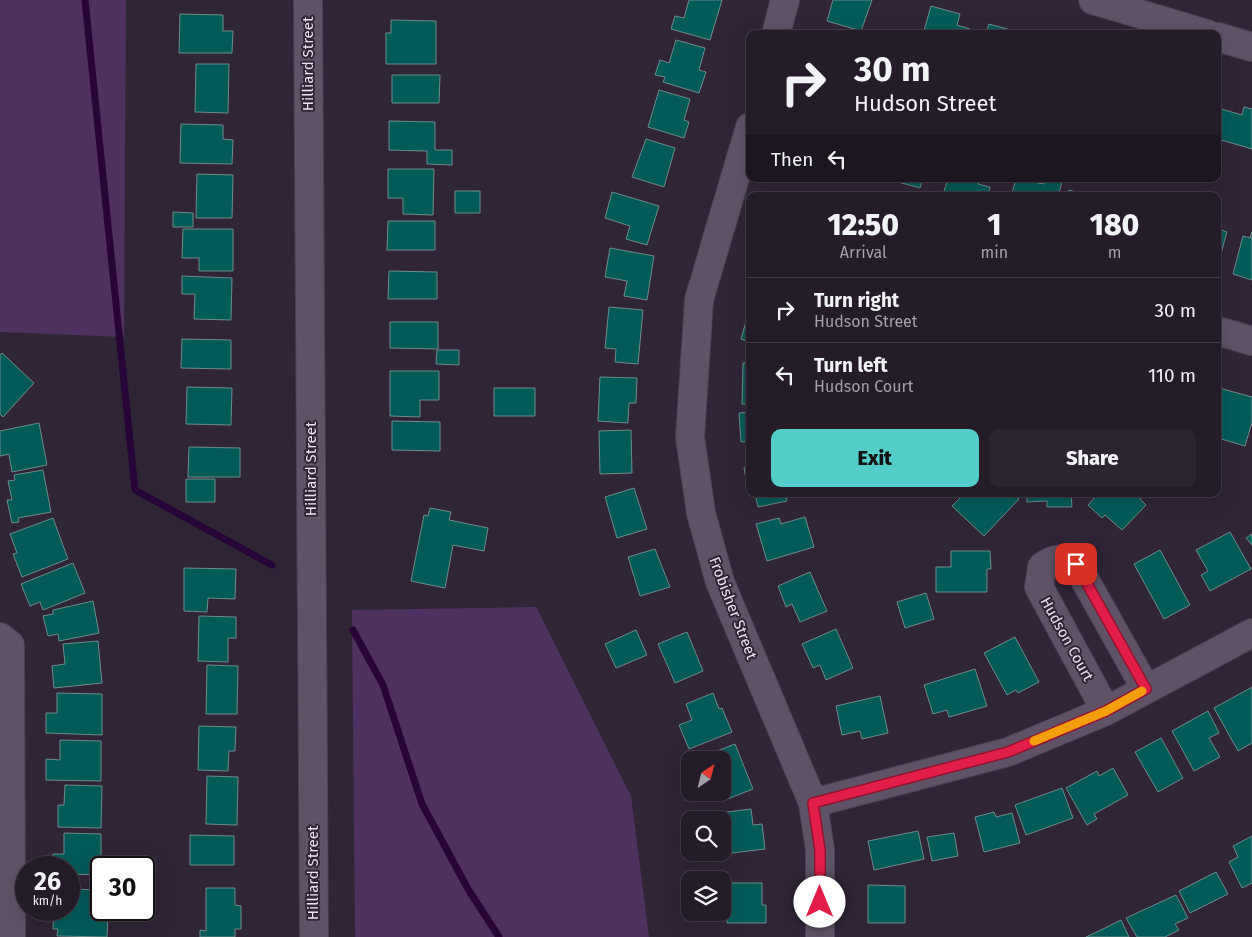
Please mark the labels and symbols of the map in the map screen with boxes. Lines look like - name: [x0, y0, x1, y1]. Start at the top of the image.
- street label: Hilliard Street: [299, 16, 317, 111]
- street label: Hilliard Street: [302, 421, 320, 516]
- pin: [1055, 543, 1097, 585]
- street label: Frobisher Street: [705, 554, 761, 662]
- street label: Hudson Court: [1037, 594, 1098, 685]
- north arrow: [681, 751, 731, 801]
- street label: Hilliard Street: [304, 825, 322, 920]
- speed limit sign: 30: [90, 856, 155, 921]
- position arrow: [793, 875, 845, 927]

